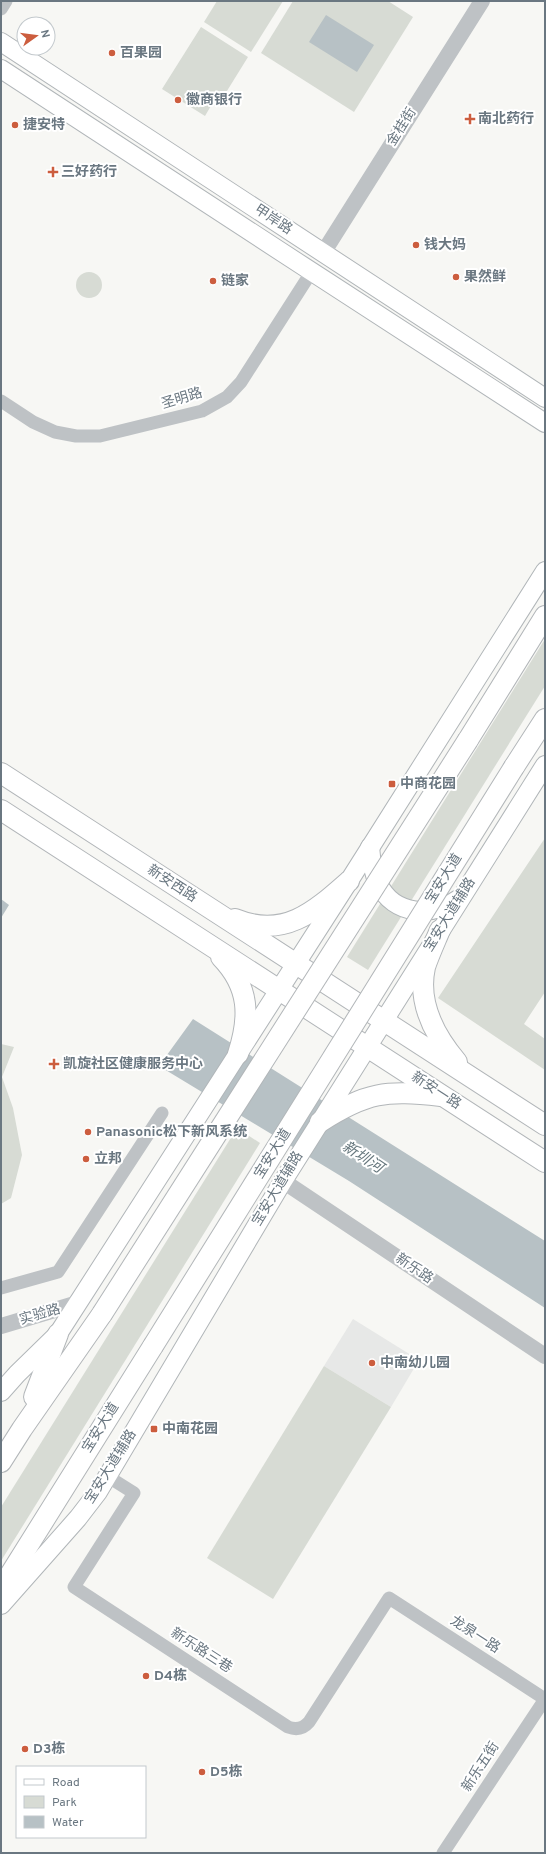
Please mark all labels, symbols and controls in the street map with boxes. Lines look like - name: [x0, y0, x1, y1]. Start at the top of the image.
- north arrow: [16, 16, 56, 56]
- text: N: [37, 28, 52, 39]
- place label: 百果园: [120, 45, 162, 62]
- marker: 百果园: [107, 48, 117, 58]
- place label: 徽商银行: [186, 92, 242, 109]
- marker: 徽商银行: [173, 95, 183, 105]
- street label: 金桂街: [384, 105, 420, 149]
- place label: 南北药行: [478, 111, 534, 128]
- marker: 南北药行: [465, 114, 475, 124]
- place label: 捷安特: [23, 116, 65, 134]
- marker: 捷安特: [10, 120, 20, 130]
- place label: 三好药行: [61, 164, 117, 181]
- marker: 三好药行: [48, 167, 58, 177]
- street label: 甲岸路: [251, 201, 295, 239]
- place label: 钱大妈: [424, 236, 466, 254]
- marker: 钱大妈: [411, 240, 421, 250]
- place label: 果然鲜: [464, 268, 506, 286]
- place label: 链家: [221, 272, 249, 290]
- marker: 果然鲜: [451, 272, 461, 282]
- marker: 链家: [208, 276, 218, 286]
- street label: 圣明路: [159, 385, 205, 413]
- place label: 中商花园: [400, 776, 456, 793]
- marker: 中商花园: [387, 779, 397, 789]
- street label: 宝安大道: [422, 851, 466, 907]
- street label: 新安西路: [144, 862, 200, 906]
- street label: 宝安大道辅路: [421, 875, 479, 955]
- place label: 凯旋社区健康服务中心: [63, 1055, 203, 1073]
- marker: 凯旋社区健康服务中心: [48, 1058, 60, 1070]
- street label: 新安一路: [408, 1069, 464, 1113]
- place label: Panasonic松下新风系统: [96, 1123, 247, 1141]
- street label: 宝安大道: [251, 1126, 295, 1182]
- marker: Panasonic松下新风系统: [83, 1127, 93, 1137]
- water label: 新圳河: [338, 1138, 389, 1180]
- street label: 宝安大道辅路: [249, 1149, 307, 1229]
- place label: 立邦: [94, 1150, 122, 1168]
- marker: 立邦: [81, 1154, 91, 1164]
- street label: 新乐路: [392, 1250, 436, 1288]
- street label: 实验路: [17, 1301, 63, 1329]
- place label: 中南幼儿园: [380, 1355, 450, 1372]
- marker: 中南幼儿园: [367, 1358, 377, 1368]
- street label: 宝安大道: [79, 1400, 123, 1456]
- place label: 中南花园: [162, 1421, 218, 1438]
- marker: 中南花园: [149, 1424, 159, 1434]
- street label: 宝安大道辅路: [82, 1427, 140, 1507]
- street label: 龙泉一路: [447, 1612, 504, 1657]
- street label: 新乐路三巷: [167, 1625, 235, 1677]
- place label: D4栋: [154, 1667, 187, 1685]
- marker: D4栋: [141, 1671, 151, 1681]
- street label: 新乐五街: [459, 1739, 503, 1795]
- place label: D3栋: [33, 1740, 65, 1758]
- marker: D3栋: [20, 1744, 30, 1754]
- place label: D5栋: [210, 1763, 243, 1781]
- legend: [16, 1766, 146, 1838]
- marker: D5栋: [197, 1767, 207, 1777]
- text: Road: [52, 1775, 80, 1791]
- text: Park: [52, 1795, 77, 1811]
- text: Water: [52, 1815, 84, 1831]

